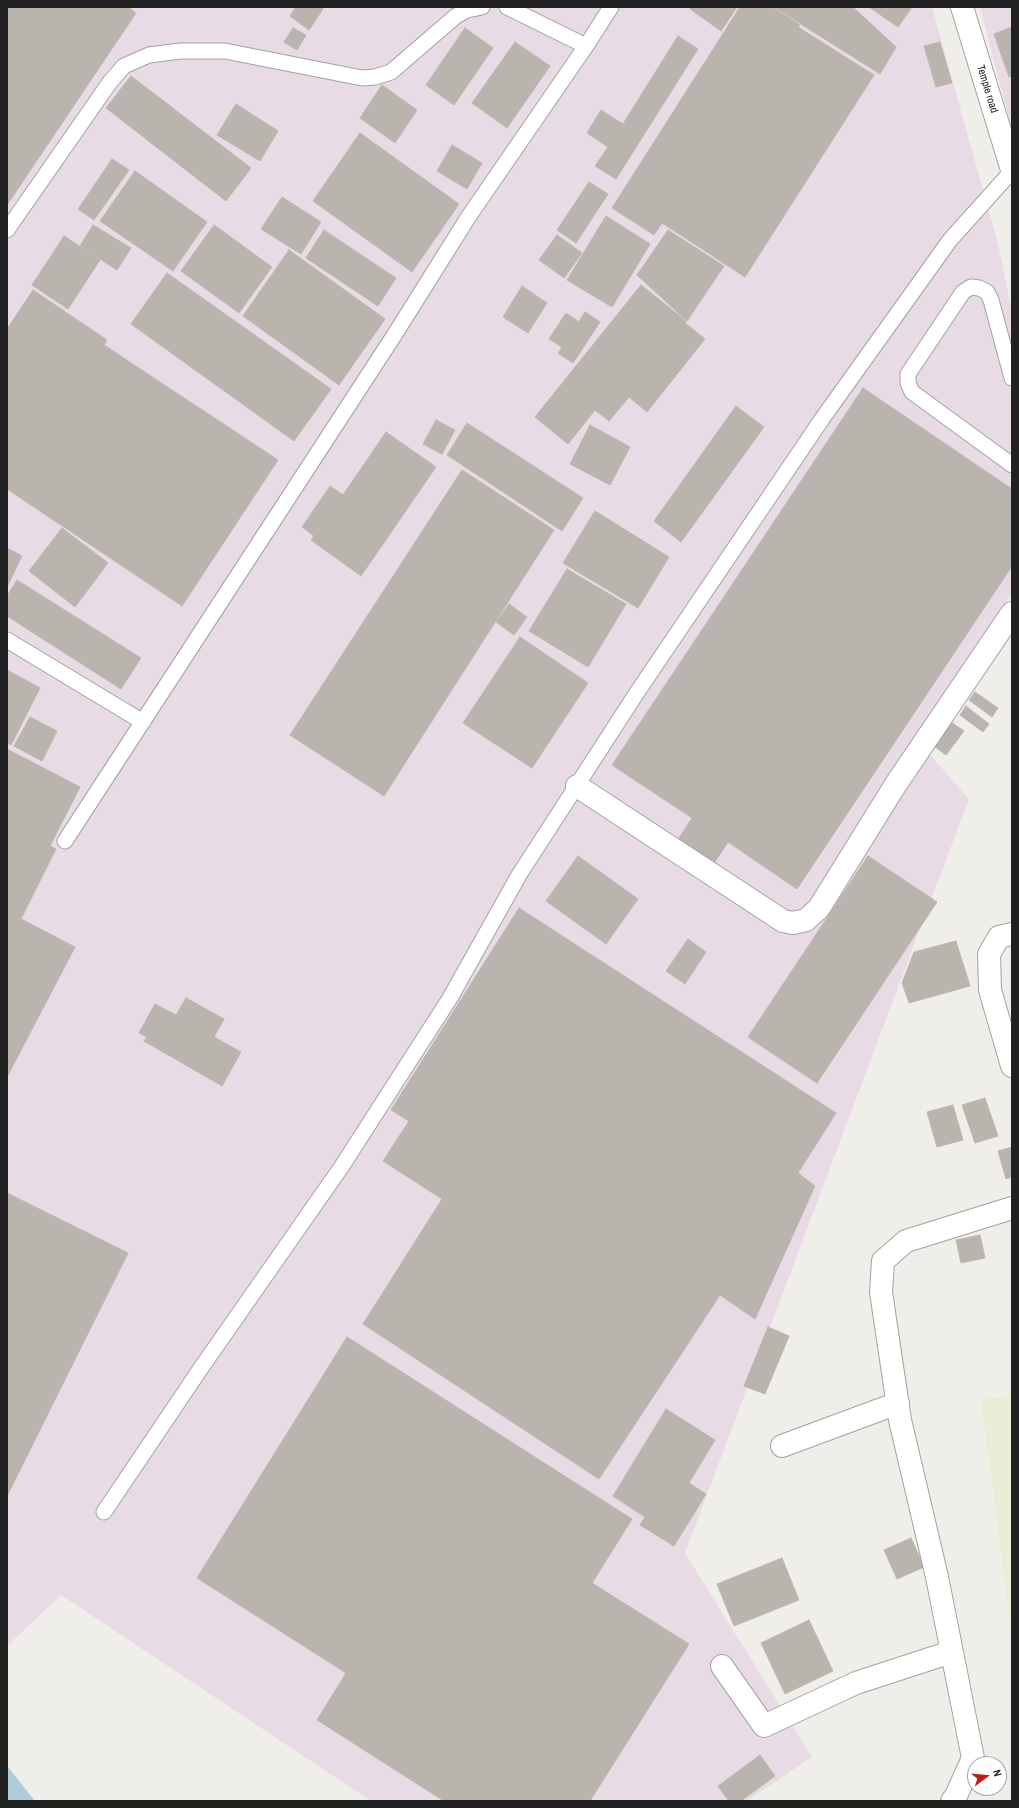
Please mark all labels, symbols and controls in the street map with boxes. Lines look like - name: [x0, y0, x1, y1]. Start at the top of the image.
- street label: Temple road: [973, 63, 1001, 115]
- north arrow: [967, 1756, 1007, 1796]
- text: N: [990, 1768, 1005, 1778]

